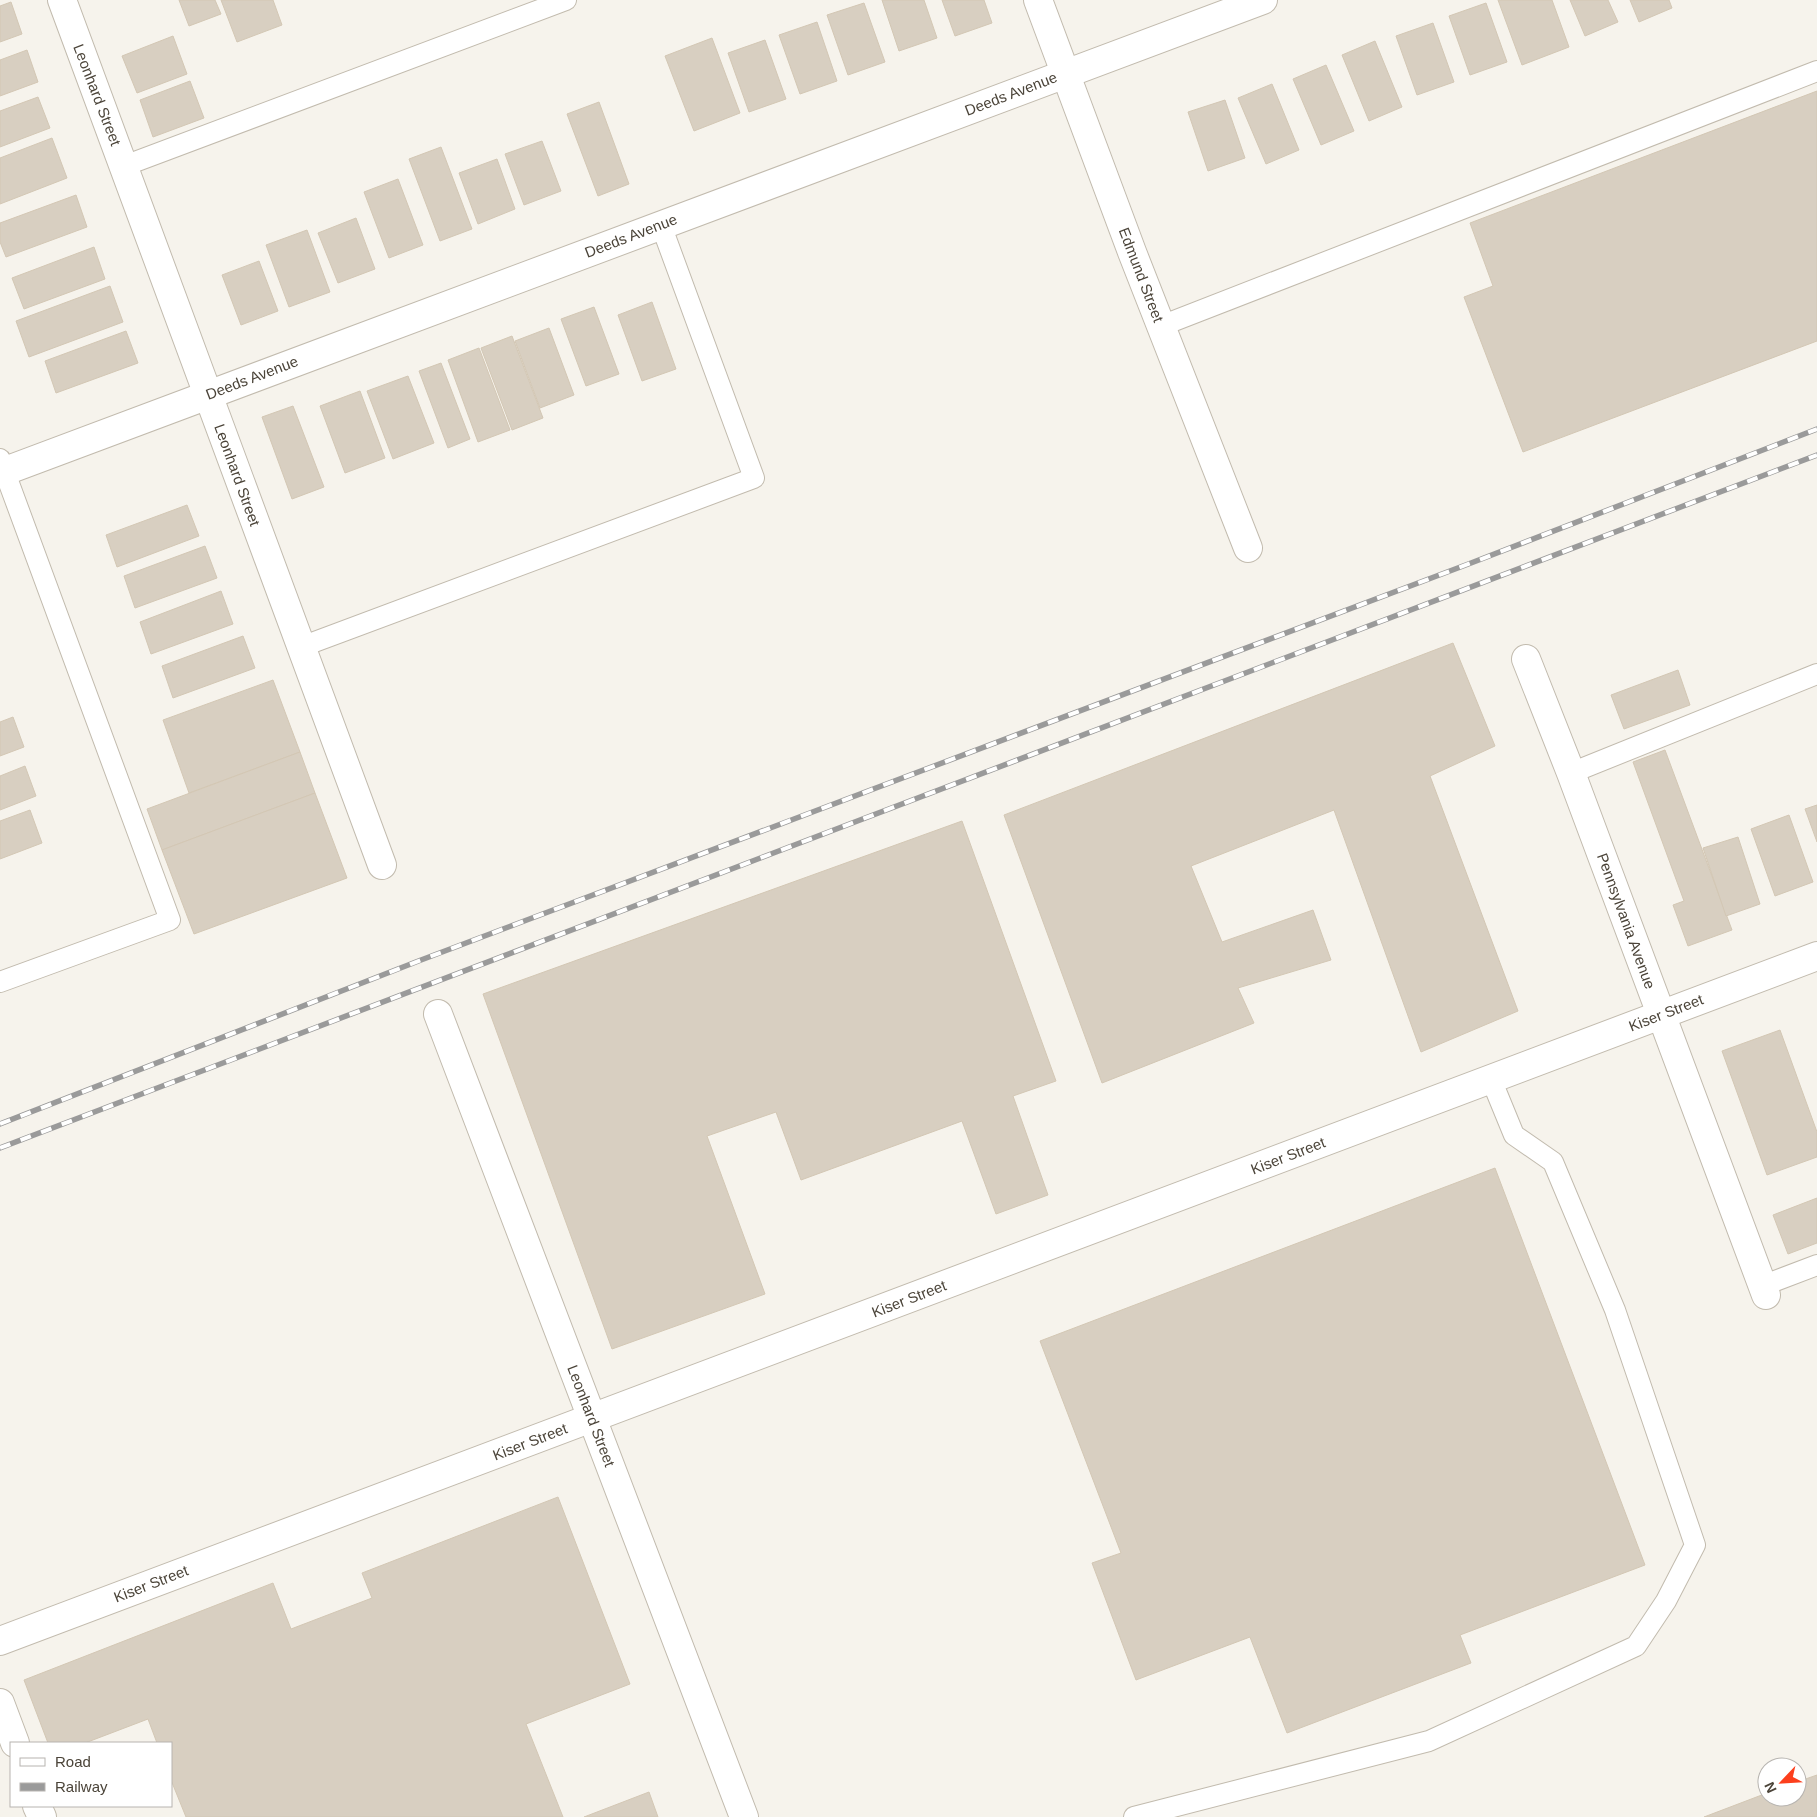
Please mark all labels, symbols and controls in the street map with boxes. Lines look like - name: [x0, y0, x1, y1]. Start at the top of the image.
- street label: Leonhard Street: [70, 42, 125, 149]
- street label: Deeds Avenue: [962, 68, 1059, 119]
- street label: Deeds Avenue: [582, 210, 679, 261]
- street label: Edmund Street: [1116, 225, 1168, 325]
- street label: Deeds Avenue: [203, 352, 300, 403]
- street label: Leonhard Street: [211, 421, 264, 529]
- street label: Pennsylvania Avenue: [1594, 851, 1659, 991]
- street label: Kiser Street: [1626, 990, 1706, 1035]
- street label: Kiser Street: [1248, 1133, 1328, 1178]
- street label: Kiser Street: [869, 1276, 949, 1321]
- street label: Leonhard Street: [564, 1363, 619, 1470]
- street label: Kiser Street: [490, 1419, 570, 1464]
- street label: Kiser Street: [111, 1561, 191, 1606]
- legend: [10, 1742, 172, 1807]
- text: Road: [55, 1753, 91, 1770]
- north arrow: [1757, 1757, 1807, 1807]
- text: Railway: [55, 1778, 108, 1795]
- text: N: [1761, 1780, 1780, 1795]

